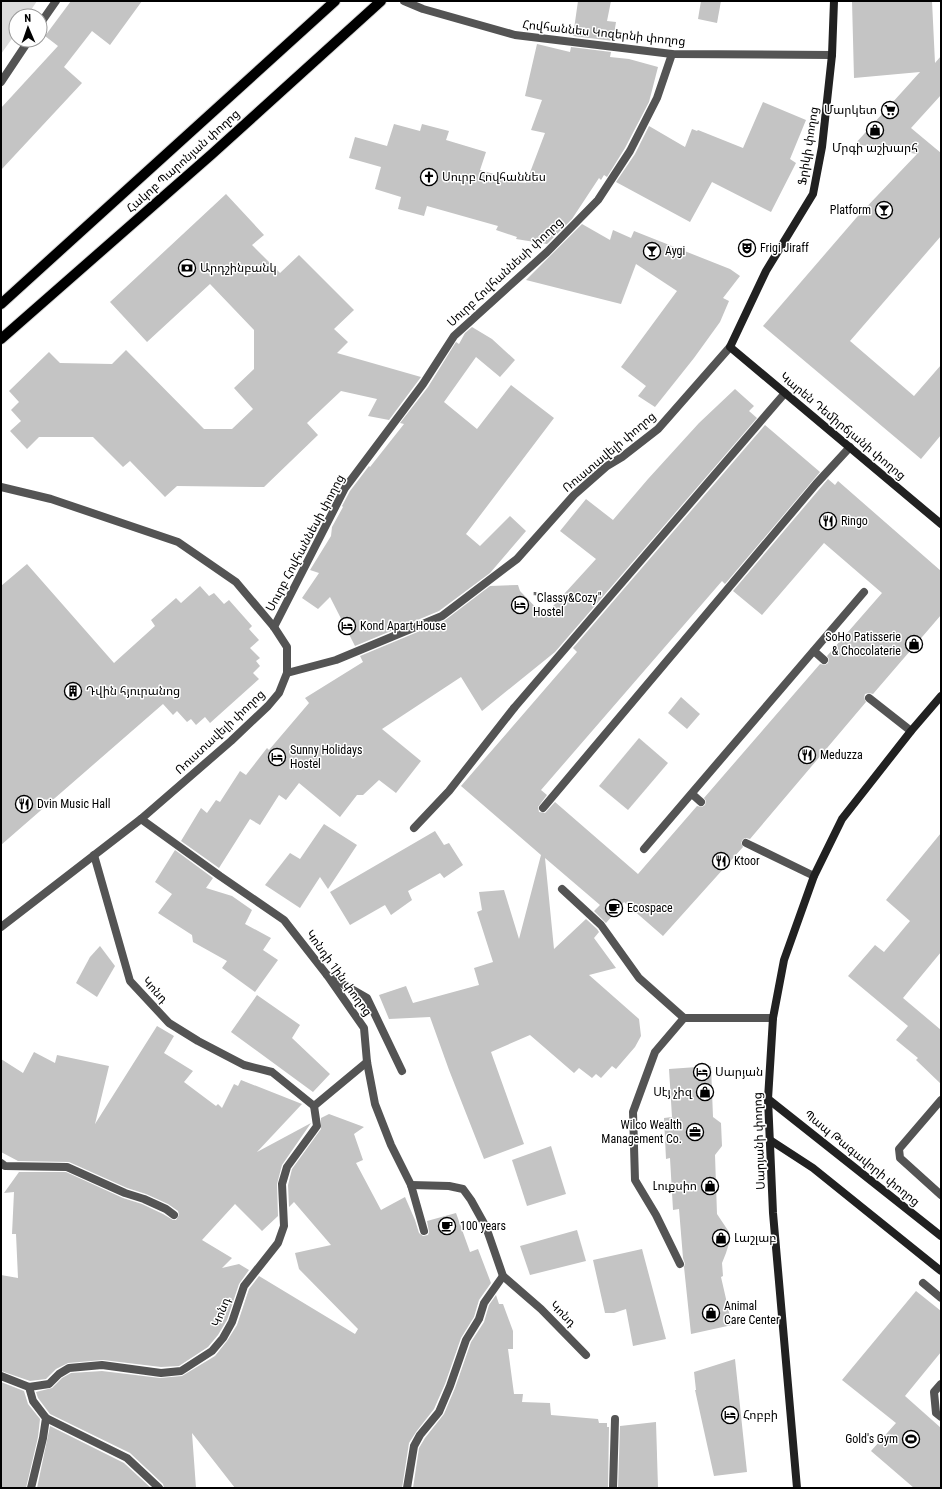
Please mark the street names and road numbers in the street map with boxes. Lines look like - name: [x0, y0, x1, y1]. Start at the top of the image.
- street label: Հովհաննես Կոզերնի փողոց: [522, 17, 686, 49]
- street label: Ֆրիկի փողոց: [795, 106, 821, 186]
- street label: Հակոբ Պարոնյան փողոց: [124, 107, 242, 215]
- street label: Սուրբ Հովհաննեսի փողոց: [444, 215, 566, 329]
- street label: Կարեն Դեմիրճյանի փողոց: [777, 369, 909, 483]
- street label: Ռուստավելի փողոց: [560, 409, 658, 495]
- street label: Սուրբ Հովհաննեսի փողոց: [263, 472, 347, 614]
- street label: Ռուստավելի փողոց: [172, 687, 268, 777]
- street label: Կոնդի 1ին փողոց: [303, 927, 375, 1019]
- street label: Կոնդ: [139, 974, 171, 1006]
- street label: Սարյանի փողոց: [750, 1092, 768, 1190]
- street label: Պապ Թագավորի փողոց: [801, 1107, 923, 1209]
- street label: Կոնդ: [209, 1295, 233, 1329]
- street label: Կոնդ: [547, 1298, 579, 1330]

